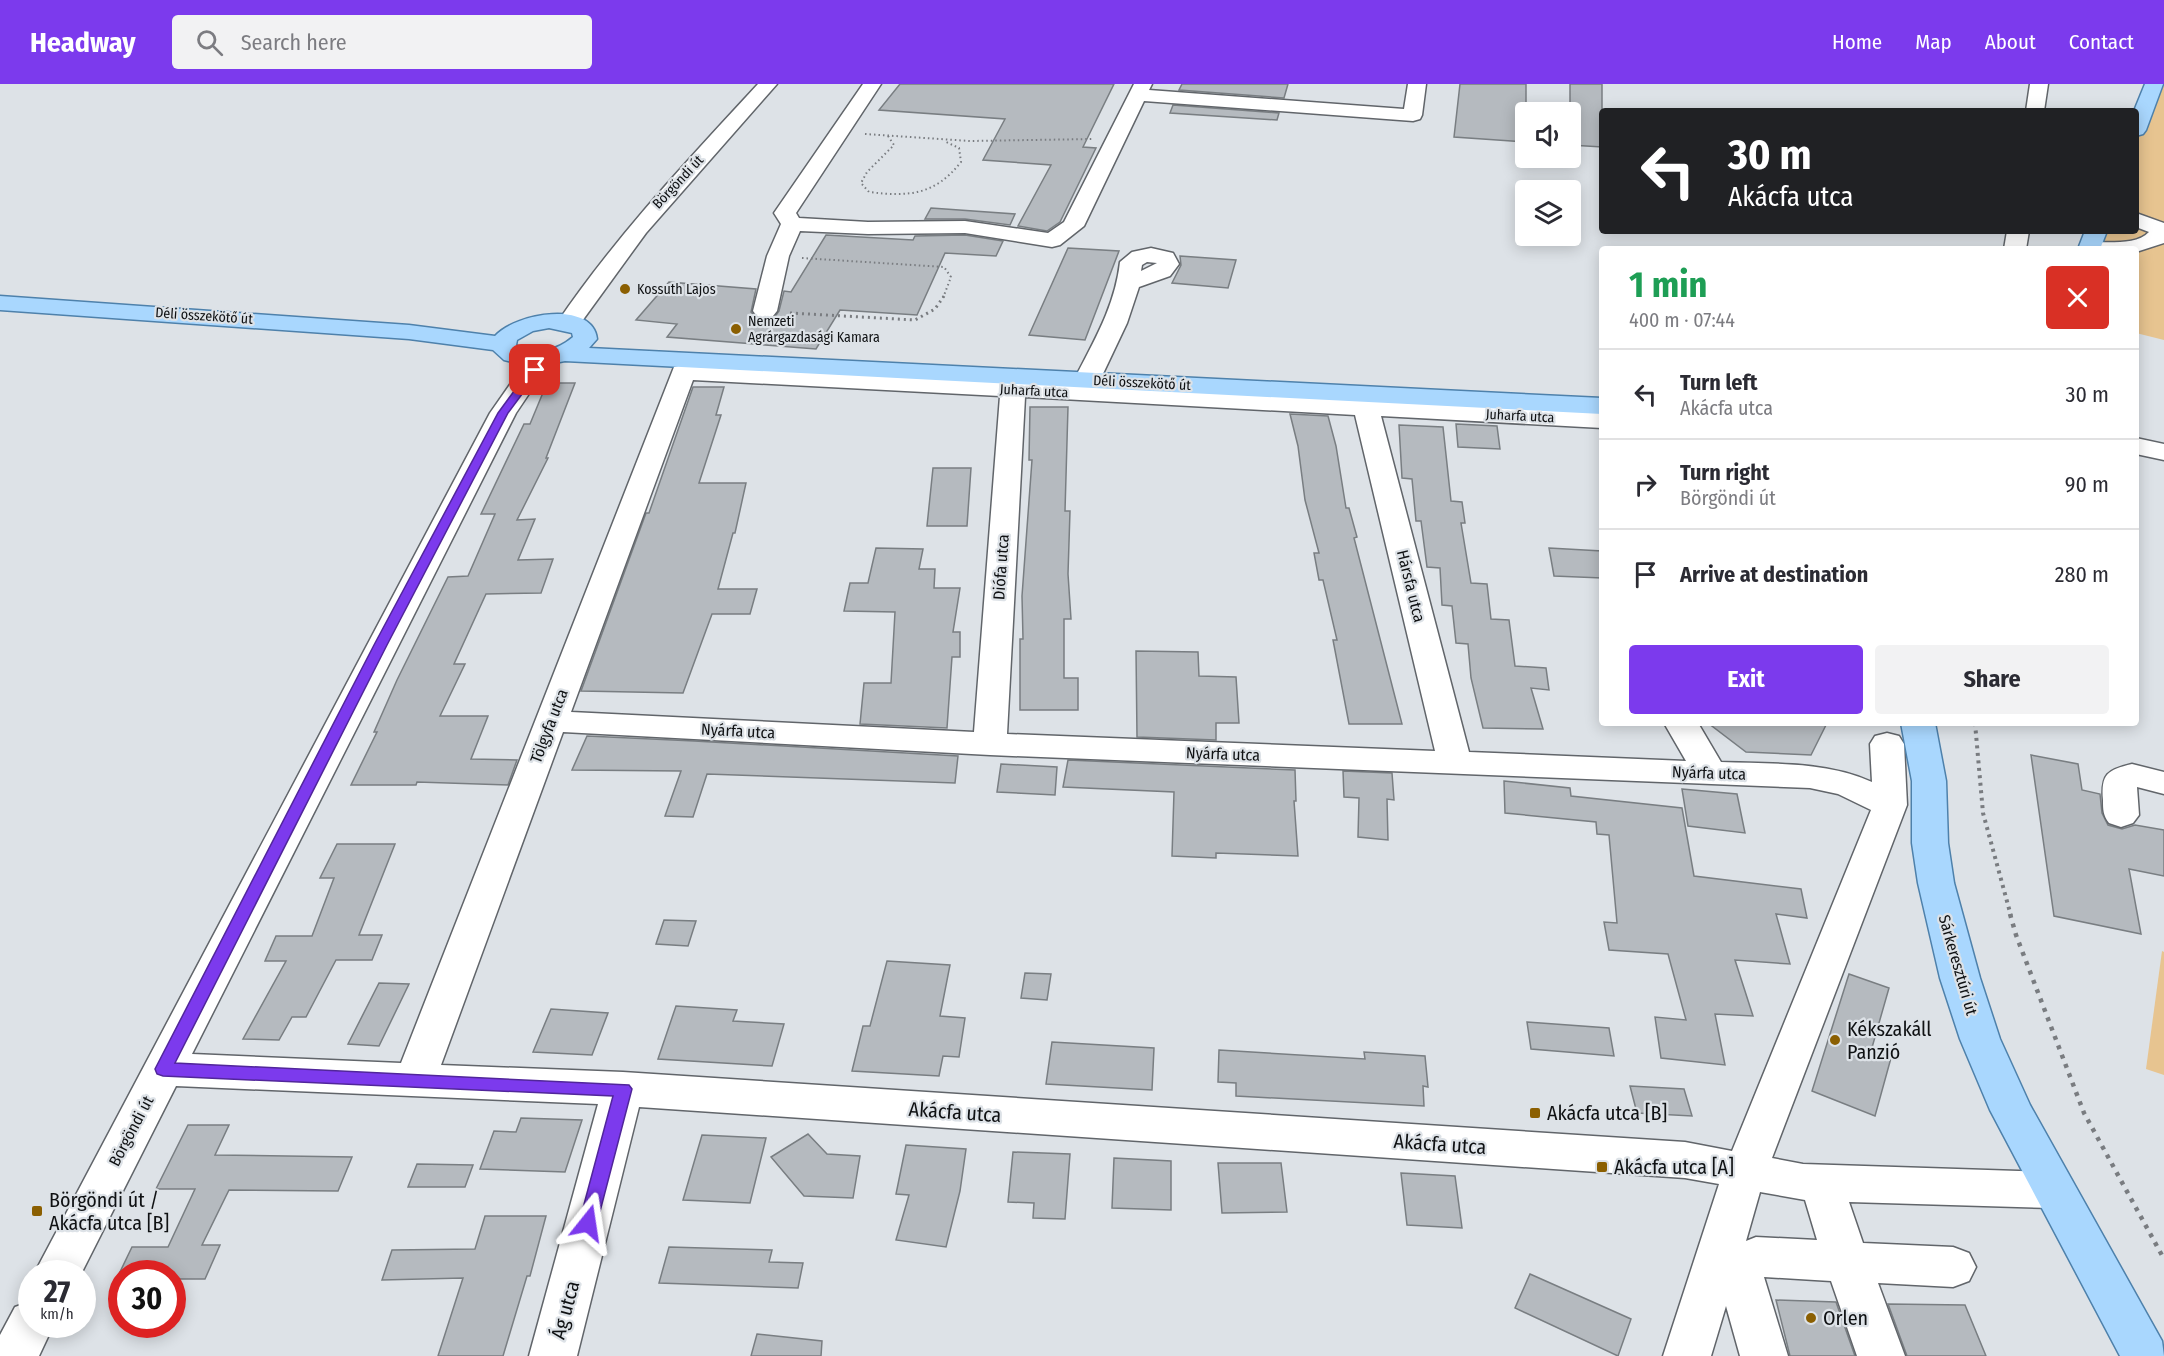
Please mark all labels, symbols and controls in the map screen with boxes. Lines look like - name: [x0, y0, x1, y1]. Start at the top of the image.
- search box: [172, 15, 592, 69]
- text: Headway: [30, 26, 136, 59]
- icon: search: [193, 26, 226, 59]
- text: Search here: [241, 29, 347, 56]
- text: Home: [1832, 29, 1882, 55]
- text: Map: [1915, 29, 1952, 55]
- text: About: [1985, 29, 2036, 55]
- text: Contact: [2069, 29, 2134, 55]
- map controls: [1515, 102, 1581, 246]
- button: sound: [1515, 102, 1581, 168]
- text: 30 m: [1728, 130, 1812, 180]
- icon: left: [1629, 132, 1707, 210]
- street label: Börgöndi út: [649, 151, 707, 212]
- button: layers: [1515, 180, 1581, 246]
- text: Akácfa utca: [1728, 181, 1854, 213]
- text: 1 min: [1629, 263, 1707, 307]
- button: close: [2046, 266, 2109, 329]
- place label: Kossuth Lajos: [637, 281, 716, 298]
- marker: Kossuth Lajos: [618, 282, 632, 296]
- street label: Déli összekötő út: [155, 304, 254, 328]
- text: 400 m · 07:44: [1629, 308, 1735, 332]
- place label: Nemzeti Agrárgazdasági Kamara: [748, 313, 880, 346]
- marker: Nemzeti Agrárgazdasági Kamara: [729, 322, 743, 336]
- pin: [509, 344, 560, 395]
- icon: arrive: [518, 353, 551, 386]
- text: Turn left: [1680, 369, 1758, 396]
- street label: Déli összekötő út: [1093, 372, 1192, 394]
- icon: left: [1629, 378, 1662, 411]
- street label: Juharfa utca: [999, 381, 1069, 401]
- text: 30 m: [2066, 381, 2109, 408]
- text: Akácfa utca: [1680, 396, 1773, 420]
- street label: Juharfa utca: [1485, 406, 1555, 426]
- text: Turn right: [1680, 459, 1769, 486]
- icon: right: [1629, 468, 1662, 501]
- text: 90 m: [2065, 471, 2109, 498]
- text: Börgöndi út: [1680, 486, 1776, 510]
- street label: Diófa utca: [989, 533, 1013, 600]
- street label: Hársfa utca: [1393, 548, 1429, 624]
- icon: arrive: [1629, 558, 1662, 591]
- text: Arrive at destination: [1680, 561, 1868, 588]
- text: 280 m: [2055, 561, 2109, 588]
- button: Exit: [1629, 645, 1863, 714]
- button: Share: [1875, 645, 2109, 714]
- street label: Tölgyfa utca: [526, 686, 572, 766]
- street label: Nyárfa utca: [700, 720, 776, 742]
- street label: Nyárfa utca: [1186, 743, 1261, 765]
- street label: Nyárfa utca: [1672, 762, 1747, 784]
- street label: Sárkeresztúri út: [1935, 913, 1982, 1018]
- place label: Kékszakáll Panzió: [1847, 1017, 1932, 1064]
- marker: Kékszakáll Panzió: [1828, 1033, 1842, 1047]
- street label: Börgöndi út: [105, 1092, 158, 1169]
- street label: Akácfa utca: [908, 1097, 1002, 1127]
- place label: Akácfa utca [B]: [1547, 1101, 1667, 1125]
- marker: Akácfa utca [B]: [1528, 1106, 1542, 1120]
- street label: Akácfa utca: [1393, 1129, 1487, 1159]
- place label: Akácfa utca [A]: [1614, 1155, 1734, 1179]
- marker: Akácfa utca [A]: [1595, 1160, 1609, 1174]
- place label: Börgöndi út / Akácfa utca [B]: [49, 1188, 169, 1235]
- position arrow: [556, 1191, 620, 1255]
- marker: Börgöndi út / Akácfa utca [B]: [30, 1204, 44, 1218]
- speed limit sign: 30: [108, 1260, 186, 1338]
- text: 27: [44, 1274, 70, 1310]
- street label: Ág utca: [546, 1278, 584, 1342]
- text: km/h: [40, 1305, 74, 1323]
- place label: Orlen: [1823, 1306, 1868, 1330]
- marker: Orlen: [1804, 1311, 1818, 1325]

